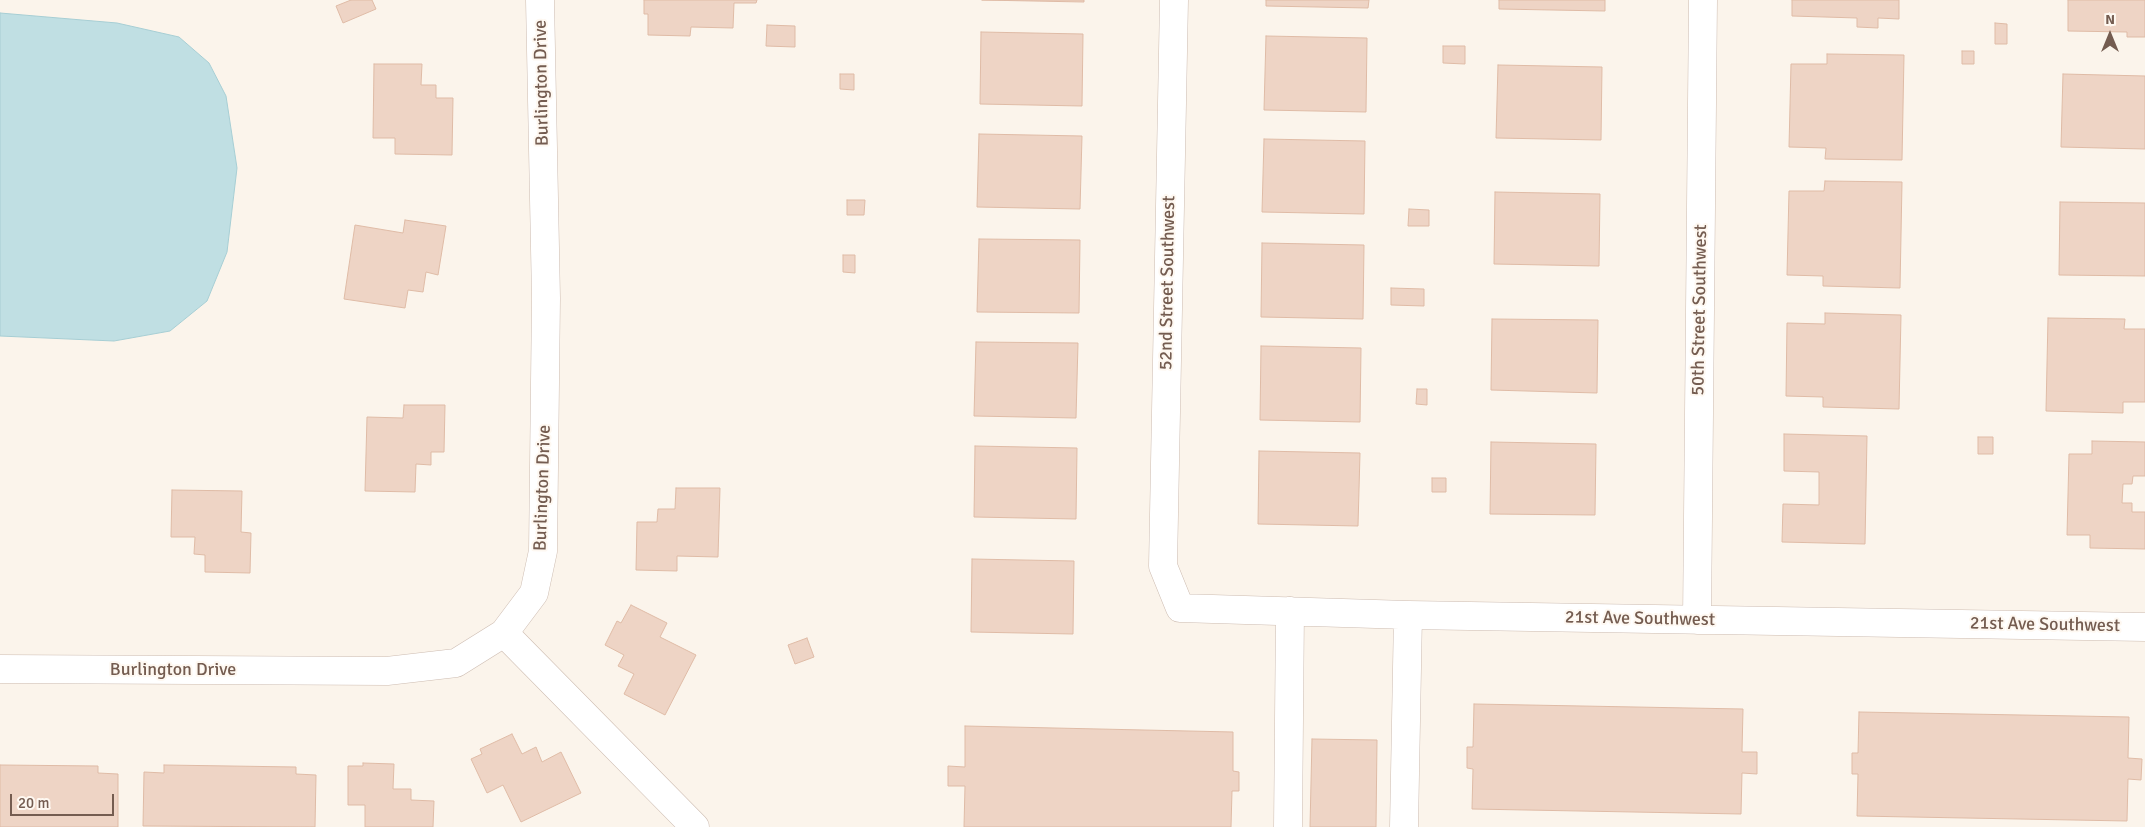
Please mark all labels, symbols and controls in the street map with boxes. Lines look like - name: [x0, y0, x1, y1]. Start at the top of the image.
- north arrow: [2085, 10, 2135, 60]
- text: N: [2105, 11, 2115, 28]
- street label: Burlington Drive: [530, 20, 554, 146]
- street label: 52nd Street Southwest: [1156, 196, 1180, 370]
- street label: 50th Street Southwest: [1688, 224, 1712, 396]
- street label: Burlington Drive: [530, 425, 556, 551]
- street label: 21st Ave Southwest: [1565, 607, 1715, 631]
- street label: 21st Ave Southwest: [1970, 613, 2120, 637]
- street label: Burlington Drive: [110, 659, 236, 681]
- scale bar: [12, 784, 116, 816]
- text: 20 m: [18, 794, 49, 812]

